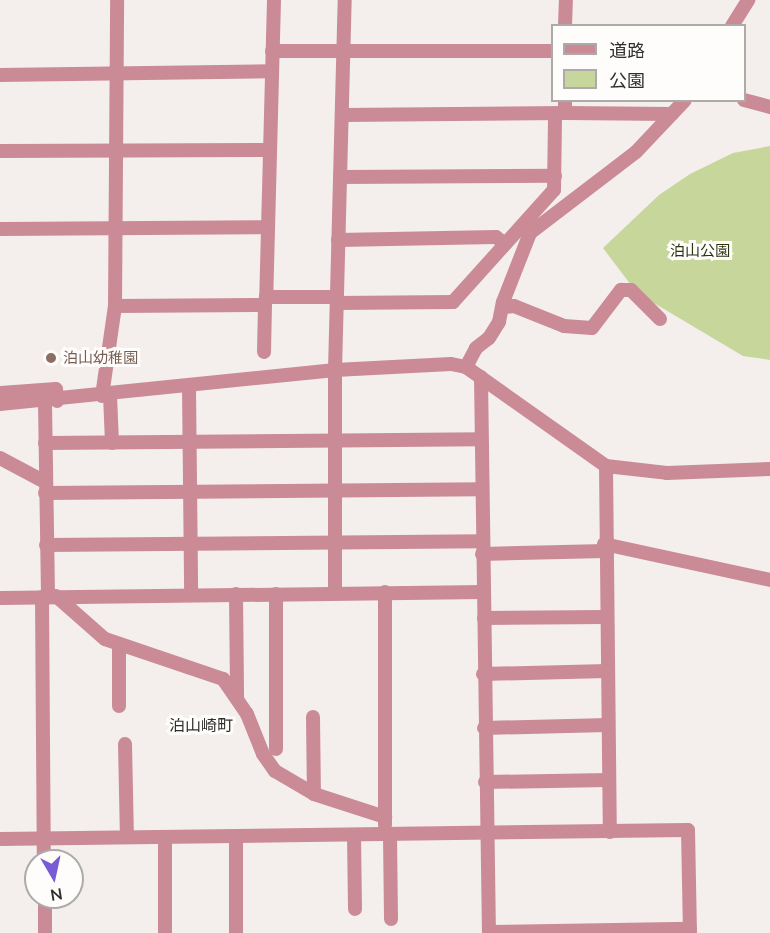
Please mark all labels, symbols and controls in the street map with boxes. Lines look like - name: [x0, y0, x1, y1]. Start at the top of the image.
- legend: [551, 24, 746, 102]
- text: 道路: [609, 39, 645, 62]
- text: 公園: [609, 69, 645, 92]
- park label: 泊山公園: [670, 242, 730, 260]
- place label: 泊山幼稚園: [63, 349, 138, 367]
- marker: 泊山幼稚園: [44, 351, 58, 365]
- district label: 泊山崎町: [169, 715, 233, 735]
- north arrow: [24, 849, 84, 909]
- text: N: [49, 884, 64, 906]

